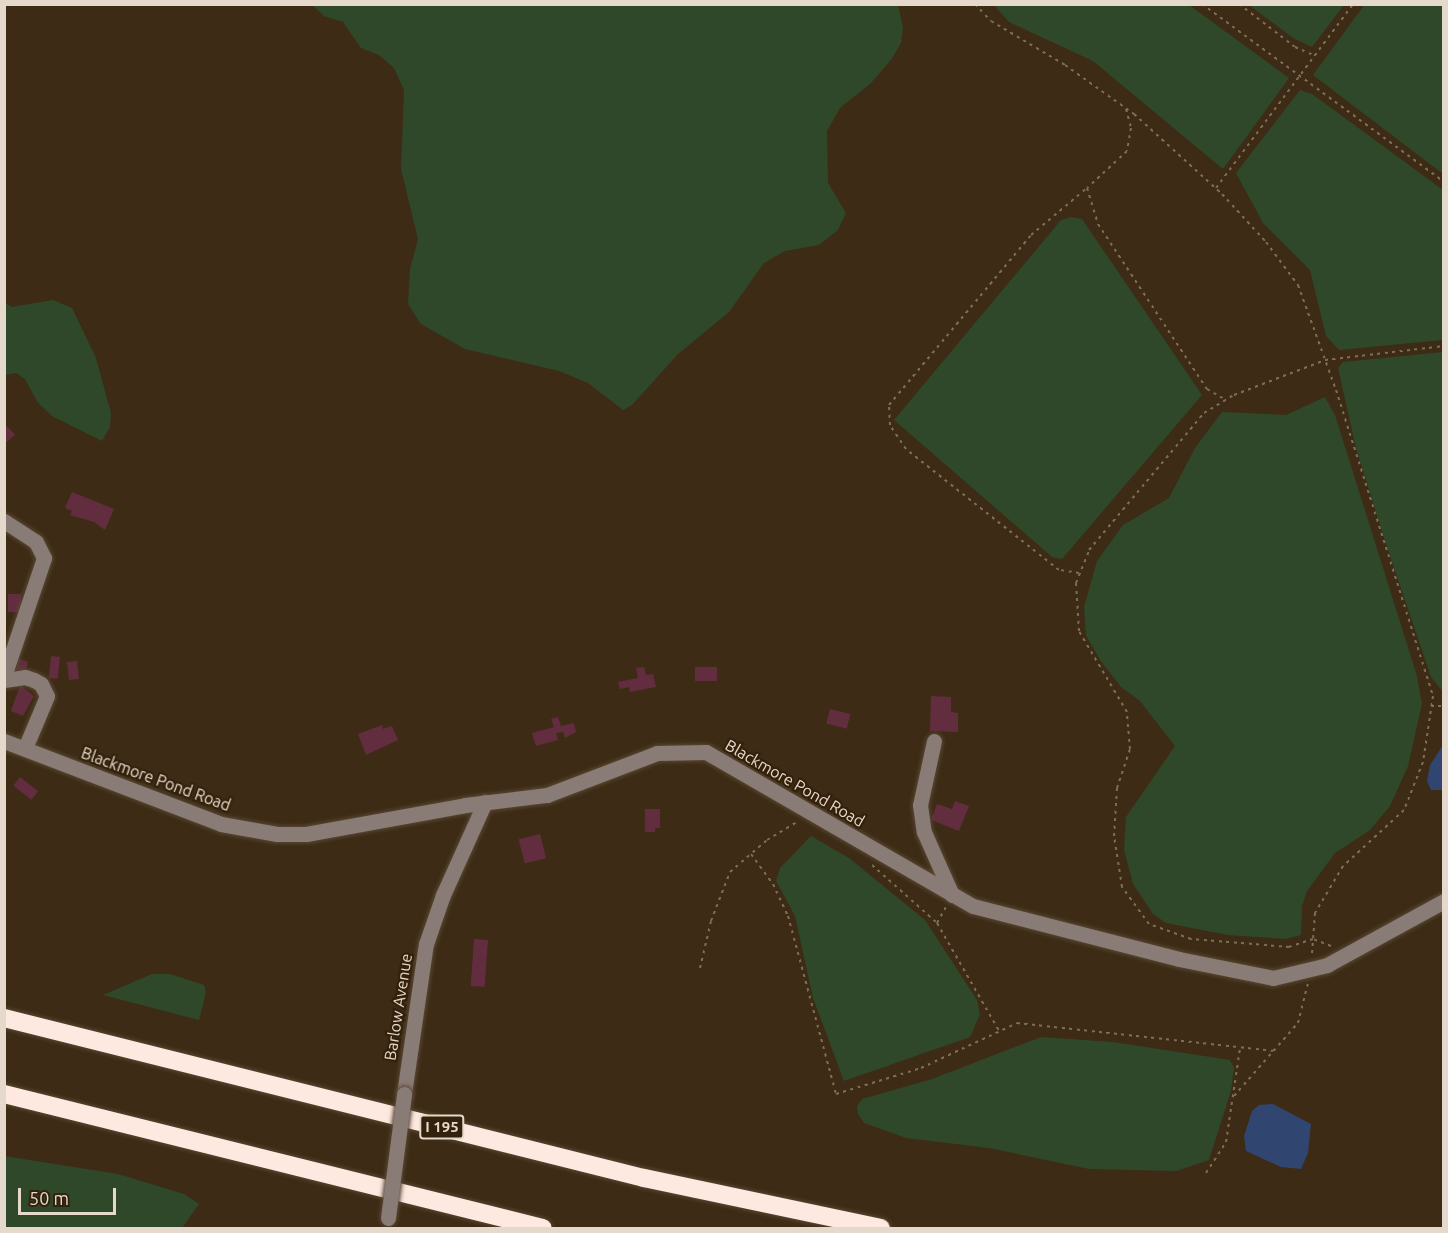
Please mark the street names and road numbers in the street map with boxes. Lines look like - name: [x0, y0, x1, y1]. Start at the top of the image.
- street label: Blackmore Pond Road: [722, 735, 868, 831]
- street label: Blackmore Pond Road: [79, 743, 233, 815]
- street label: Barlow Avenue: [380, 952, 416, 1062]
- road number: I 195: [418, 1115, 466, 1139]

